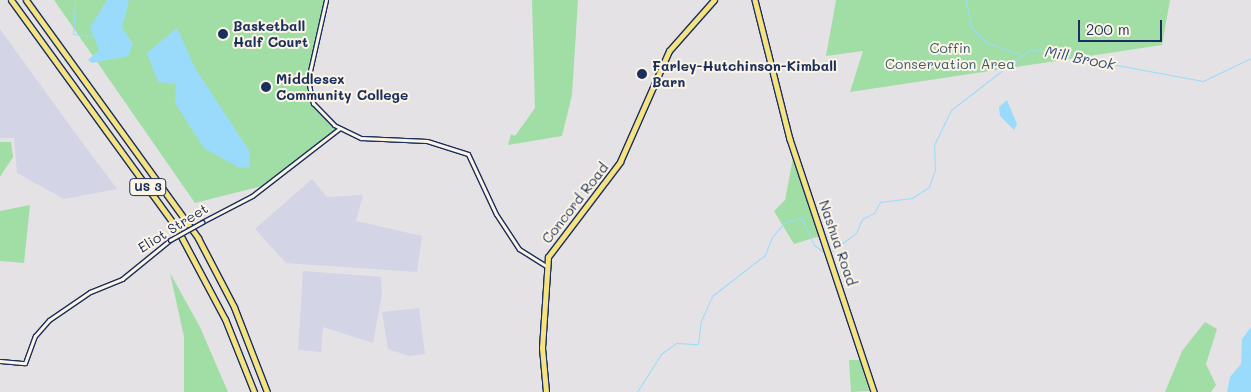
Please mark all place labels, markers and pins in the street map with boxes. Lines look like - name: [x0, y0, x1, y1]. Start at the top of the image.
- place label: Basketball Half Court: [233, 18, 308, 50]
- marker: Basketball Half Court: [217, 28, 229, 40]
- place label: Farley-Hutchinson-Kimball Barn: [652, 58, 837, 90]
- marker: Farley-Hutchinson-Kimball Barn: [636, 68, 648, 80]
- place label: Middlesex Community College: [276, 71, 408, 104]
- marker: Middlesex Community College: [260, 81, 272, 93]

